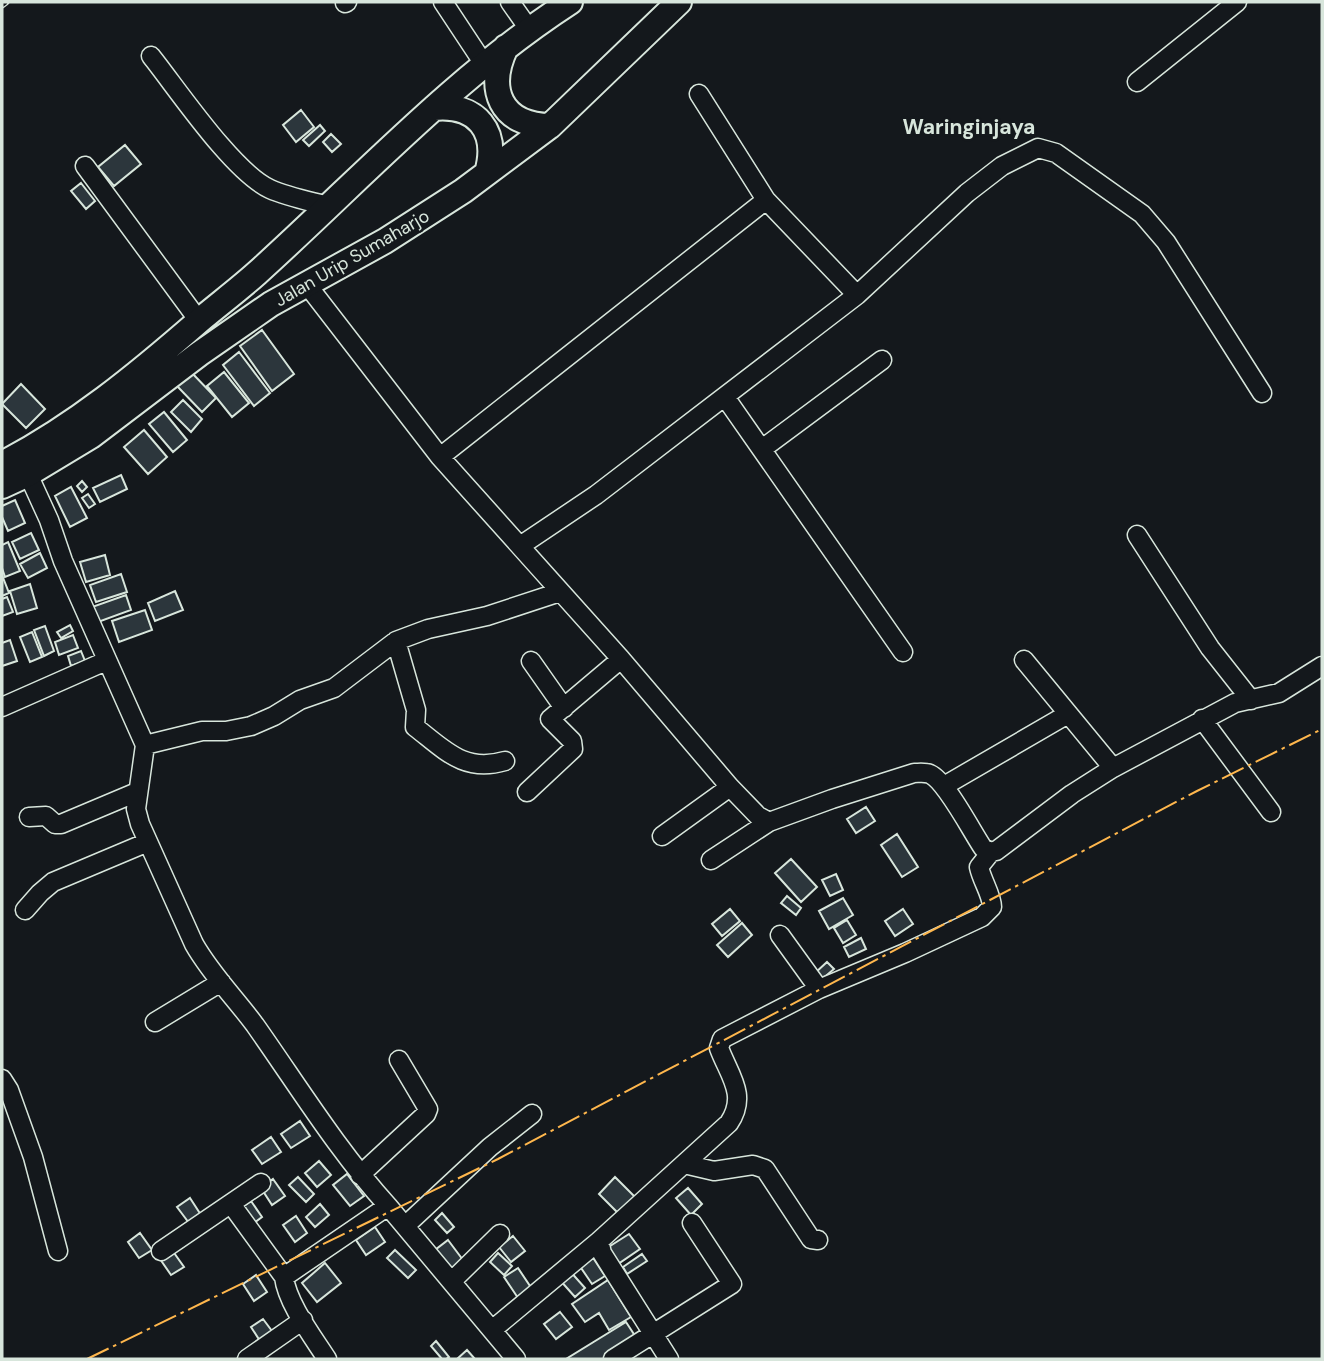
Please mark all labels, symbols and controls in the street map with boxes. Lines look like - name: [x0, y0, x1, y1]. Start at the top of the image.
- district label: Waringinjaya: [903, 113, 1035, 141]
- street label: Jalan Urip Sumaharjo: [270, 204, 434, 312]

